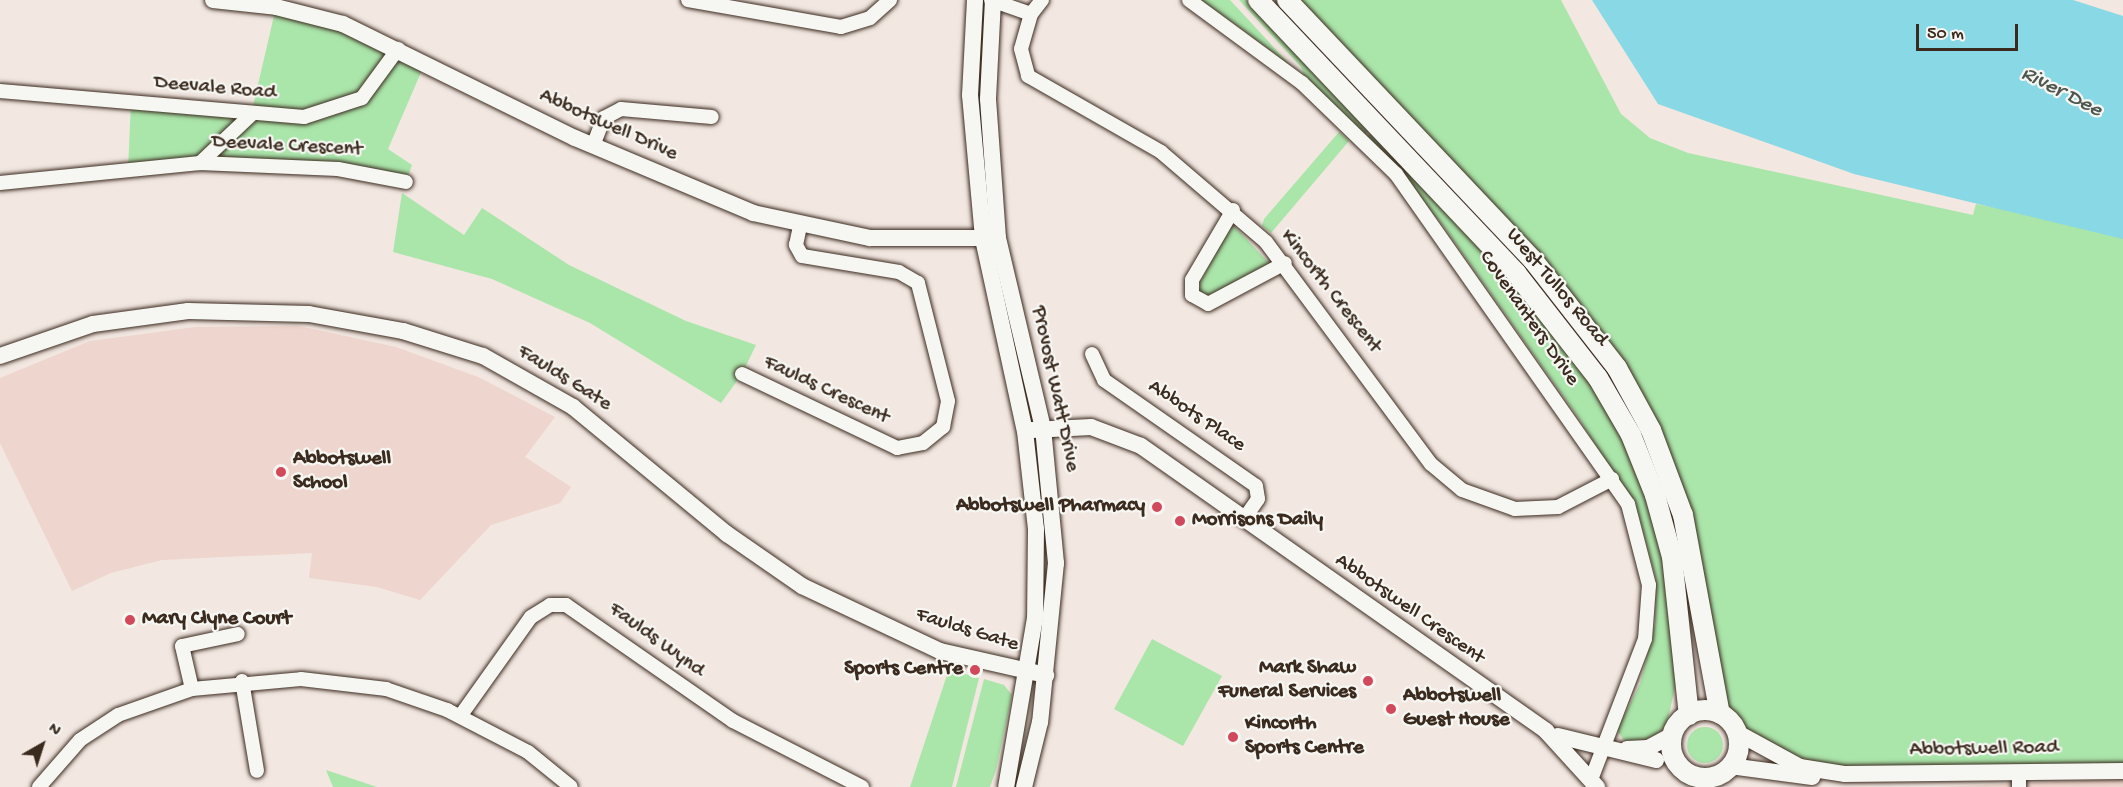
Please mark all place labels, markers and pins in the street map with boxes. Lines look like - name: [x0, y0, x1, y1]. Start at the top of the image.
- place label: Abbotswell School: [293, 447, 391, 497]
- marker: Abbotswell School: [274, 465, 288, 479]
- place label: Abbotswell Pharmacy: [956, 494, 1145, 520]
- marker: Abbotswell Pharmacy: [1150, 500, 1164, 514]
- place label: Morrisons Daily: [1192, 508, 1323, 534]
- marker: Morrisons Daily: [1173, 514, 1187, 528]
- place label: Mary Clyne Court: [142, 607, 291, 633]
- marker: Mary Clyne Court: [123, 613, 137, 627]
- place label: Mark Shaw Funeral Services: [1218, 656, 1356, 706]
- place label: Sports Centre: [844, 657, 963, 683]
- marker: Sports Centre: [968, 663, 982, 677]
- marker: Mark Shaw Funeral Services: [1361, 674, 1375, 688]
- place label: Abbotswell Guest House: [1403, 684, 1510, 734]
- marker: Abbotswell Guest House: [1384, 702, 1398, 716]
- place label: Kincorth Sports Centre: [1245, 712, 1364, 762]
- marker: Kincorth Sports Centre: [1226, 730, 1240, 744]

